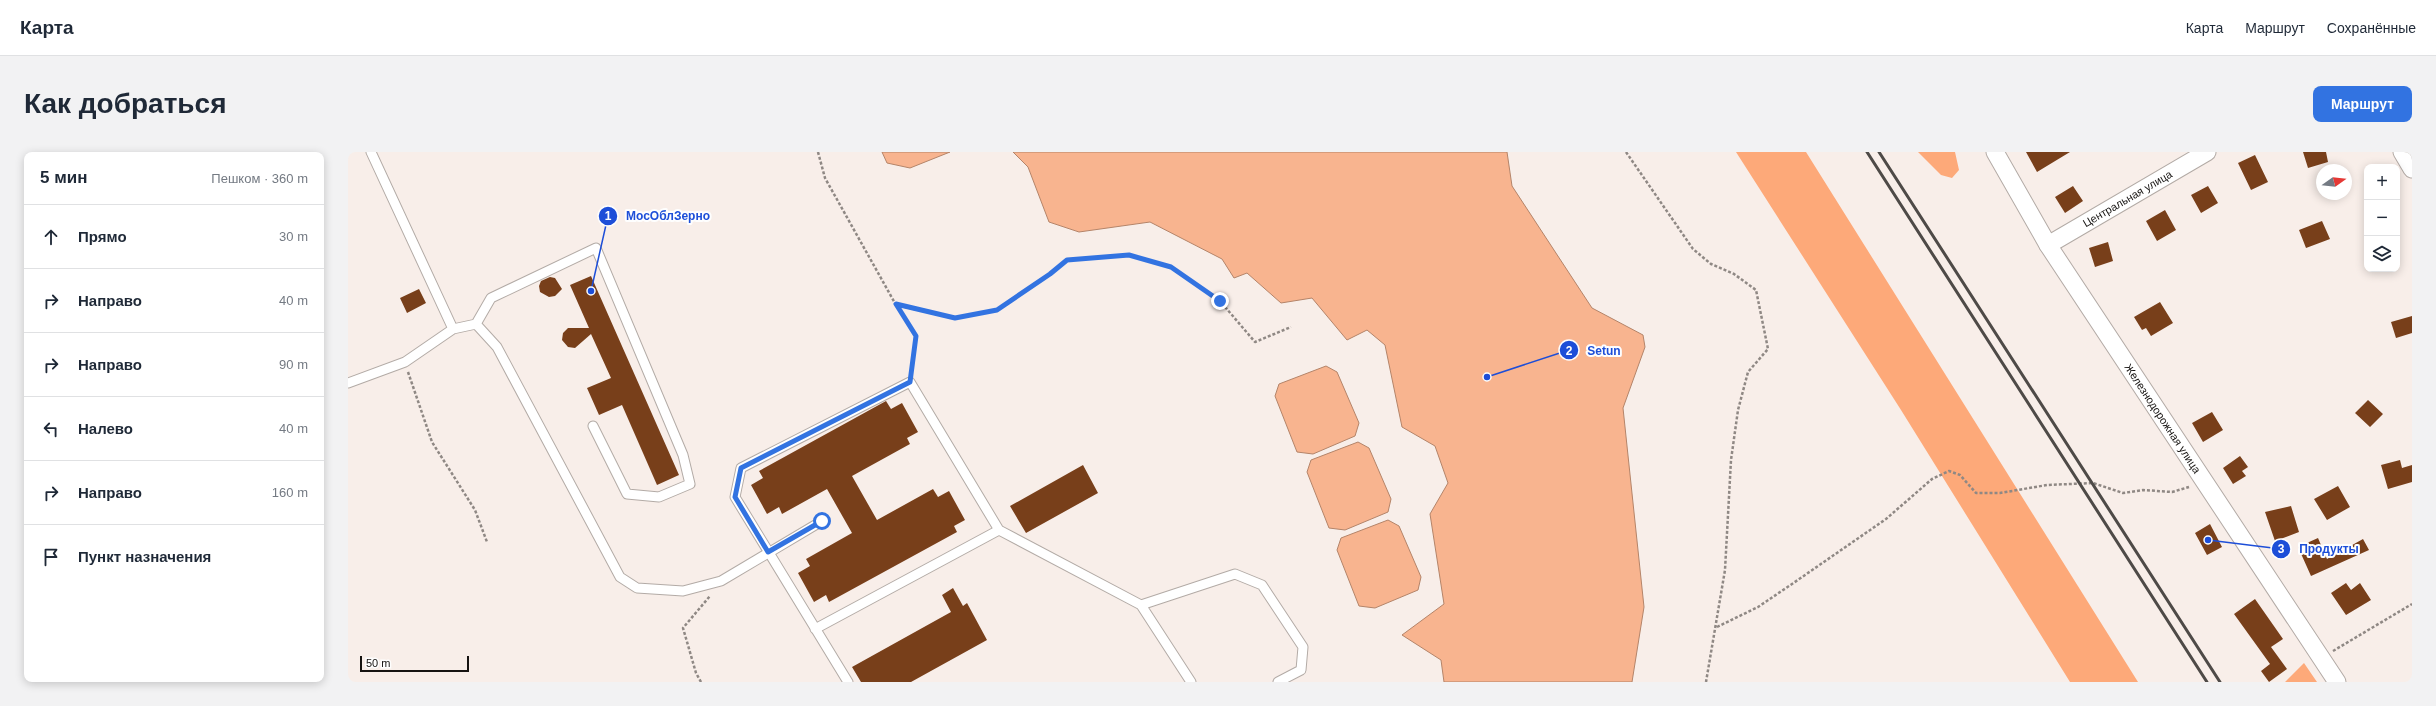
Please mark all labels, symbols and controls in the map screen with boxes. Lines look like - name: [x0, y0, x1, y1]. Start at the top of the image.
- text: Карта: [20, 17, 74, 38]
- text: Карта: [2186, 20, 2223, 36]
- text: Маршрут: [2245, 20, 2305, 36]
- text: Сохранённые: [2327, 20, 2416, 36]
- button: Маршрут: [2313, 86, 2412, 122]
- text: Как добраться: [24, 88, 226, 119]
- north arrow: [2316, 164, 2352, 200]
- map controls: [2364, 164, 2400, 272]
- button: +: [2364, 164, 2400, 200]
- street label: Центральная улица: [2081, 167, 2175, 229]
- text: 5 мин: [40, 168, 87, 187]
- text: Пешком · 360 m: [211, 171, 308, 186]
- button: −: [2364, 200, 2400, 236]
- callout: МосОблЗерно: [598, 204, 718, 228]
- text: 1: [605, 209, 612, 223]
- text: МосОблЗерно: [626, 209, 710, 223]
- icon: ahead: [40, 226, 62, 248]
- text: Прямо: [78, 228, 127, 245]
- text: 30 m: [279, 229, 308, 244]
- button: layers: [2364, 236, 2400, 272]
- icon: right: [40, 290, 62, 312]
- text: Направо: [78, 292, 142, 309]
- route end: [1211, 292, 1229, 310]
- text: 40 m: [279, 293, 308, 308]
- callout: Setun: [1559, 338, 1629, 362]
- text: 2: [1566, 344, 1573, 358]
- text: Setun: [1587, 344, 1621, 358]
- icon: right: [40, 354, 62, 376]
- text: Направо: [78, 356, 142, 373]
- text: 90 m: [279, 357, 308, 372]
- street label: Железнодорожная улица: [2122, 361, 2204, 476]
- icon: left: [40, 418, 62, 440]
- text: Налево: [78, 420, 133, 437]
- text: 40 m: [279, 421, 308, 436]
- icon: right: [40, 482, 62, 504]
- text: Направо: [78, 484, 142, 501]
- text: 160 m: [272, 485, 308, 500]
- route start: [813, 512, 831, 530]
- callout: Продукты: [2271, 537, 2367, 561]
- text: 3: [2278, 542, 2285, 556]
- text: Продукты: [2299, 542, 2359, 556]
- icon: arrive: [40, 546, 62, 568]
- text: Пункт назначения: [78, 548, 211, 565]
- scale bar: [360, 654, 469, 673]
- text: 50 m: [366, 657, 390, 669]

